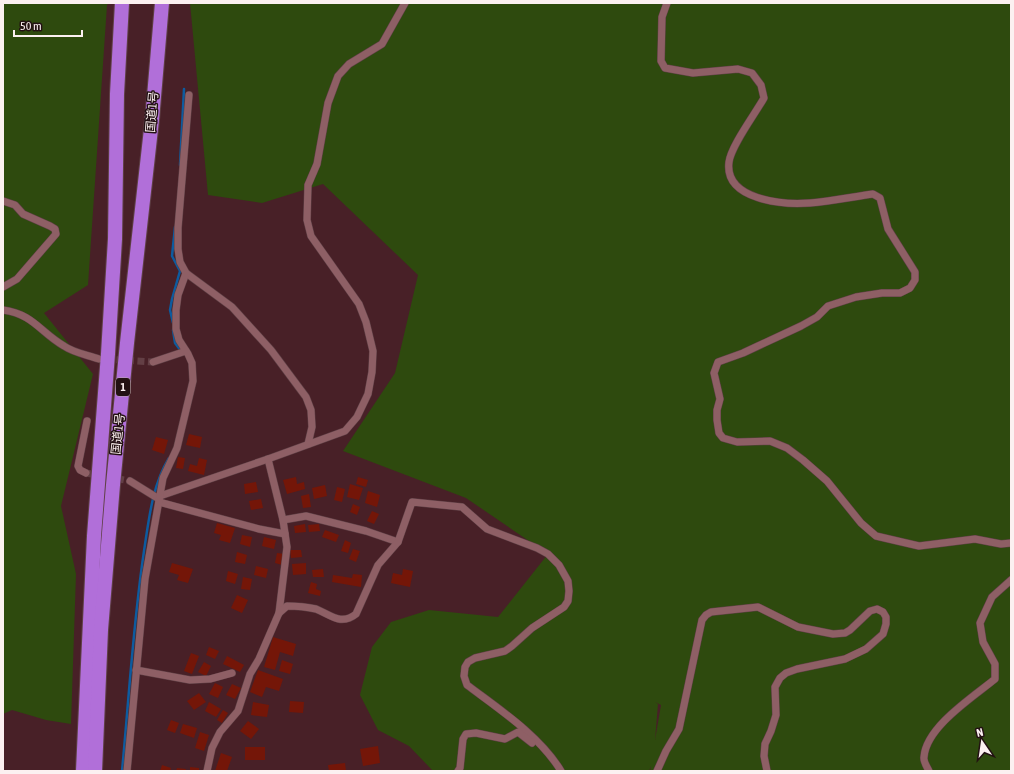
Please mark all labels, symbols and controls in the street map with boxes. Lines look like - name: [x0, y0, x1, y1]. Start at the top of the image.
- scale bar: [14, 12, 82, 38]
- text: 50 m: [20, 19, 42, 33]
- street label: 国道1号: [143, 91, 161, 133]
- road number: 1: [116, 378, 130, 396]
- street label: 国道1号: [109, 413, 127, 455]
- north arrow: [962, 722, 1002, 762]
- text: N: [975, 726, 984, 739]

